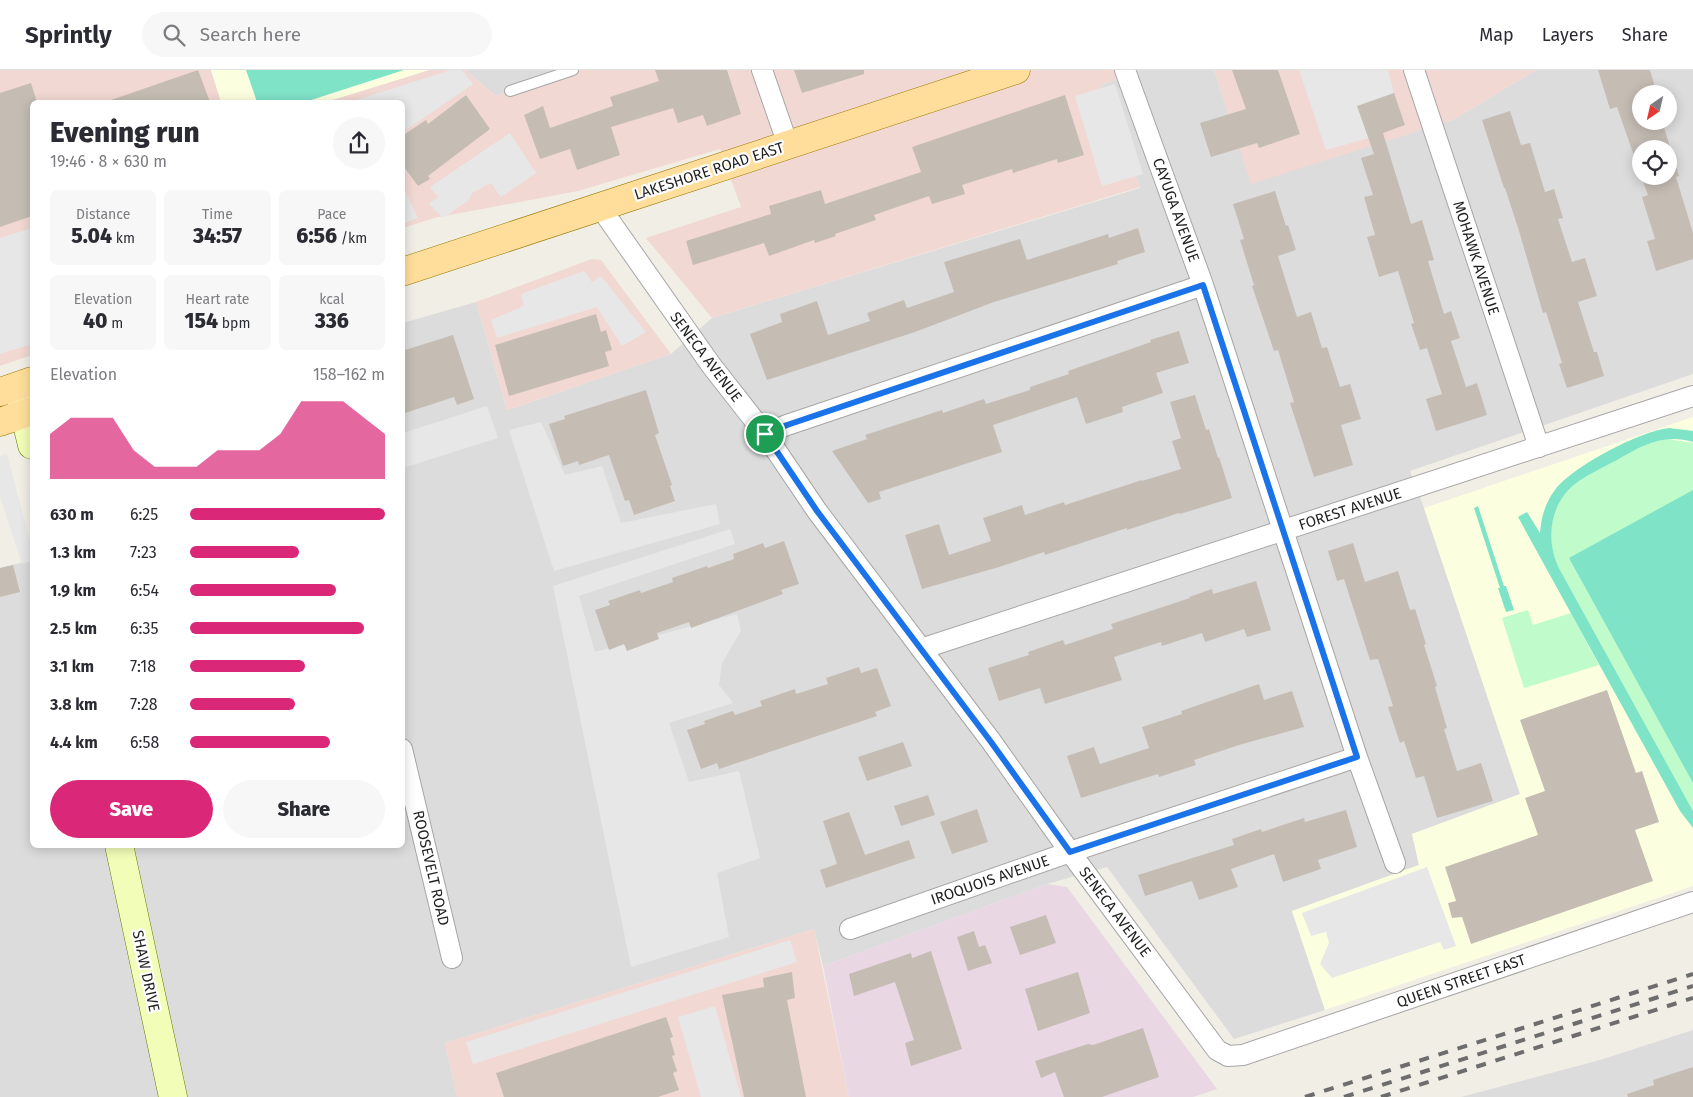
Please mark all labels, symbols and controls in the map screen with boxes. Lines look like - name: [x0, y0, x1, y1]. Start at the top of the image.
- search box: [142, 12, 492, 57]
- text: Sprintly: [25, 21, 112, 49]
- icon: search: [160, 21, 188, 49]
- text: Search here: [200, 23, 301, 46]
- text: Map: [1479, 24, 1514, 46]
- text: Layers: [1542, 24, 1594, 46]
- text: Share: [1622, 24, 1668, 46]
- north arrow: [1632, 85, 1678, 130]
- map controls: [1632, 85, 1677, 185]
- text: Evening run: [50, 116, 200, 149]
- button: share: [333, 117, 385, 169]
- street label: LAKESHORE ROAD EAST: [632, 138, 786, 204]
- button: locate: [1632, 140, 1677, 185]
- text: 19:46 · 8 × 630 m: [50, 152, 167, 171]
- street label: CAYUGA AVENUE: [1149, 156, 1203, 264]
- street label: MOHAWK AVENUE: [1449, 199, 1503, 317]
- text: Distance: [76, 206, 130, 223]
- text: Time: [202, 206, 233, 223]
- text: Pace: [317, 206, 346, 223]
- text: 5.04: [71, 223, 112, 249]
- text: 34:57: [193, 223, 242, 249]
- text: 6:56: [296, 223, 337, 249]
- text: km: [112, 230, 135, 247]
- text: /km: [337, 230, 367, 247]
- text: Elevation: [74, 291, 133, 308]
- text: Heart rate: [186, 291, 249, 308]
- text: kcal: [319, 291, 344, 308]
- text: 40: [83, 308, 108, 334]
- text: 154: [185, 308, 218, 334]
- text: 336: [315, 308, 349, 334]
- street label: SENECA AVENUE: [666, 308, 746, 406]
- text: m: [108, 315, 123, 332]
- text: bpm: [218, 315, 250, 332]
- text: Elevation: [50, 365, 117, 384]
- text: 158–162 m: [313, 365, 385, 384]
- pin: [744, 413, 786, 455]
- icon: arrive: [751, 420, 779, 448]
- street label: FOREST AVENUE: [1296, 484, 1404, 534]
- text: 630 m: [50, 505, 94, 524]
- text: 6:25: [130, 505, 158, 524]
- text: 1.3 km: [50, 543, 96, 562]
- text: 7:23: [130, 543, 157, 562]
- text: 1.9 km: [50, 581, 96, 600]
- text: 6:54: [130, 581, 159, 600]
- text: 2.5 km: [50, 619, 97, 638]
- text: 6:35: [130, 619, 159, 638]
- text: 3.1 km: [50, 657, 94, 676]
- text: 7:18: [130, 657, 156, 676]
- text: 3.8 km: [50, 695, 98, 714]
- text: 7:28: [130, 695, 158, 714]
- text: 4.4 km: [50, 733, 98, 752]
- text: 6:58: [130, 733, 159, 752]
- button: Save: [50, 780, 213, 838]
- button: Share: [223, 780, 385, 838]
- street label: ROOSEVELT ROAD: [409, 809, 453, 927]
- street label: IROQUOIS AVENUE: [928, 851, 1052, 909]
- street label: SENECA AVENUE: [1075, 863, 1155, 961]
- street label: SHAW DRIVE: [129, 929, 163, 1013]
- street label: QUEEN STREET EAST: [1394, 950, 1528, 1012]

